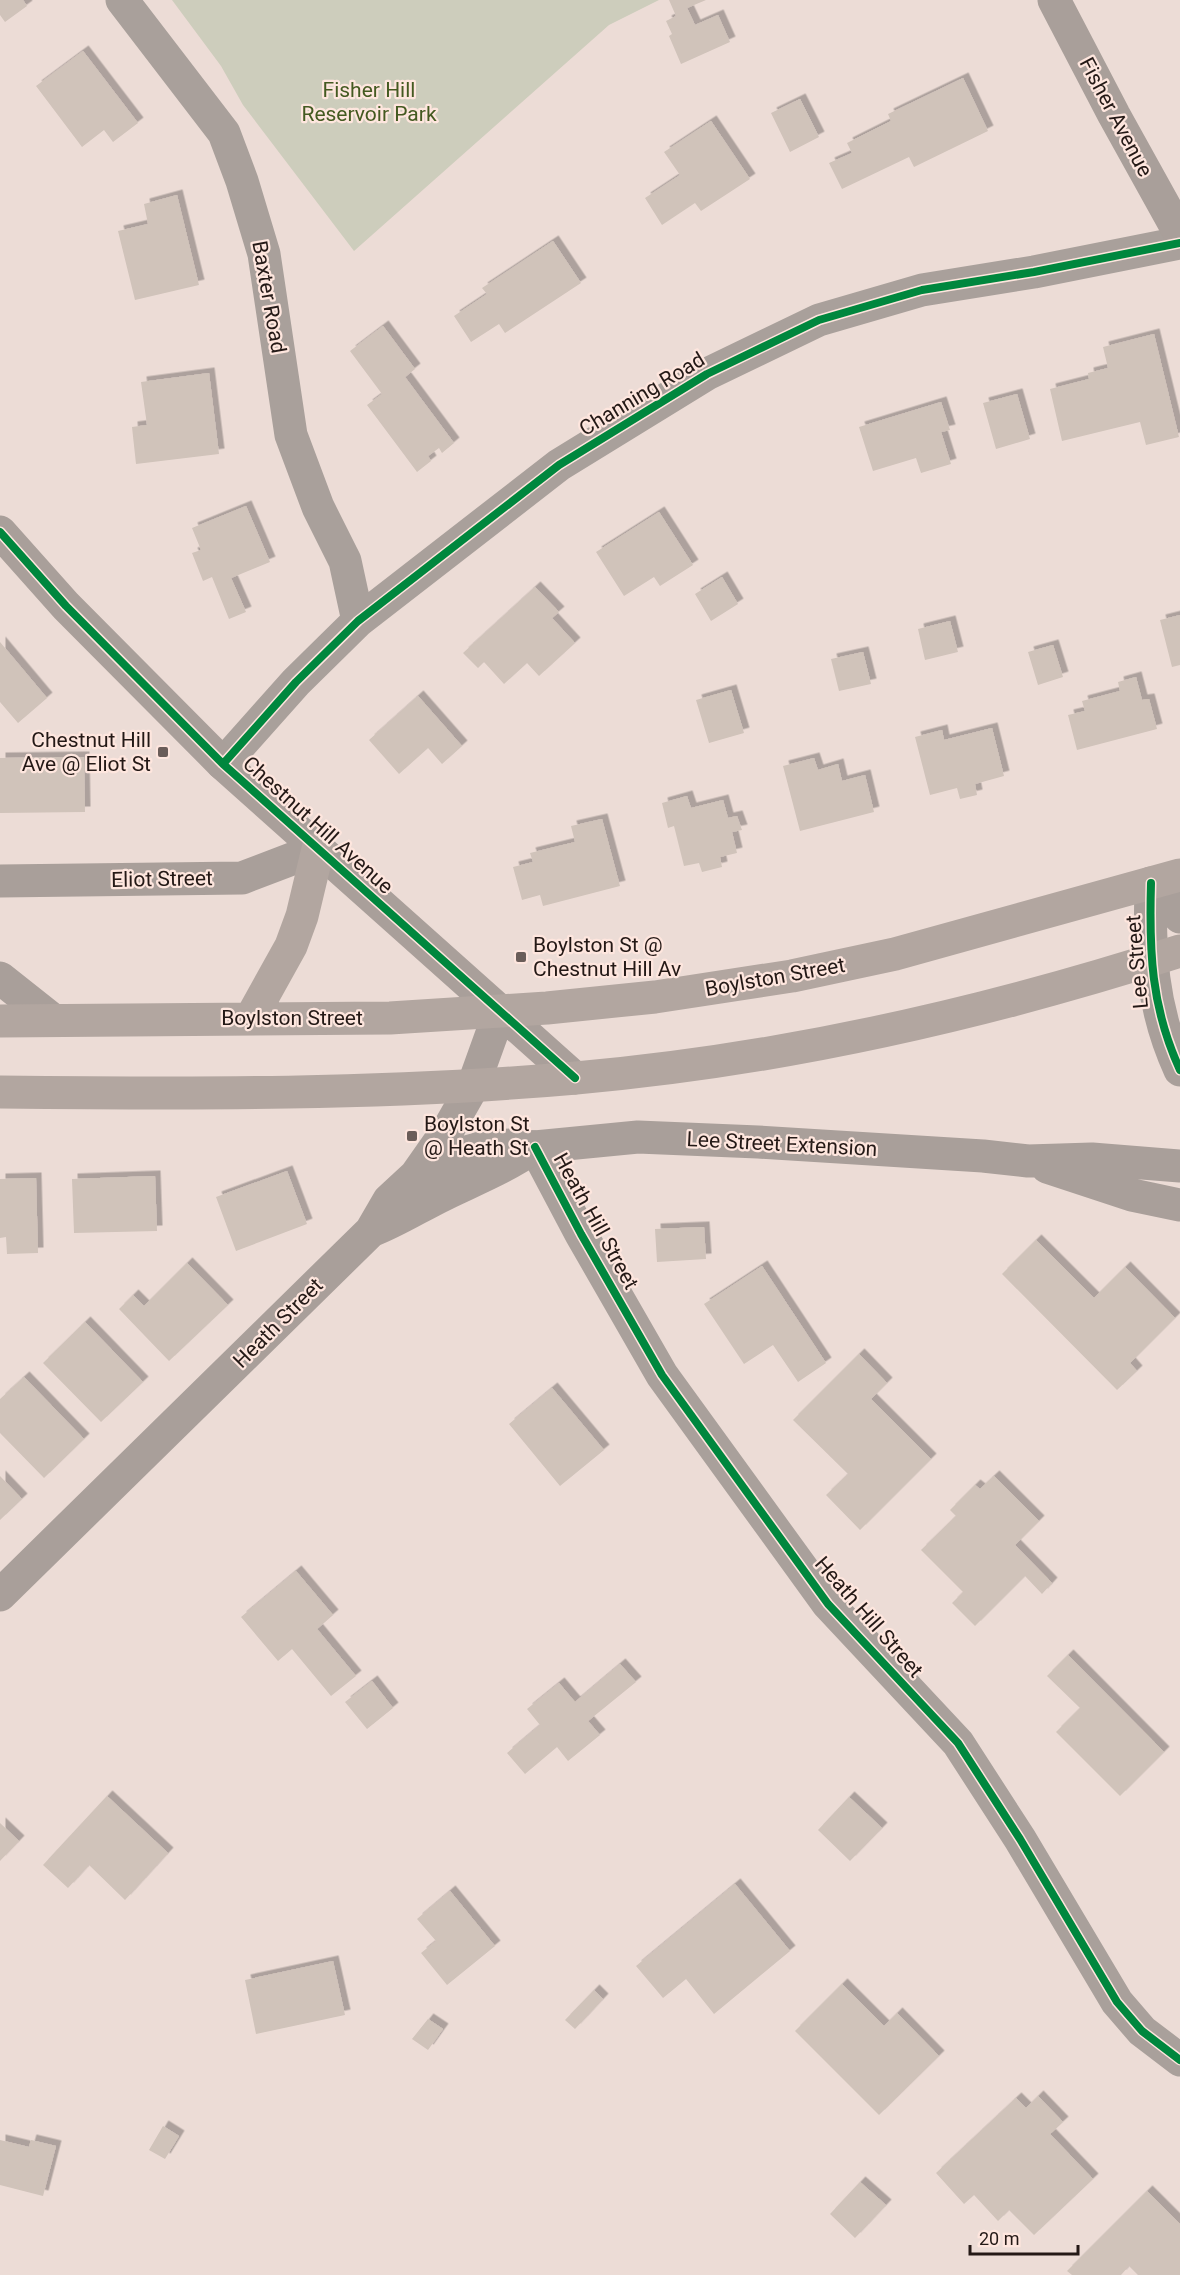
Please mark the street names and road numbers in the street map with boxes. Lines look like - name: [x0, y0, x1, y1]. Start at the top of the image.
- street label: Fisher Avenue: [1075, 53, 1157, 181]
- street label: Baxter Road: [247, 239, 291, 355]
- street label: Channing Road: [575, 347, 709, 441]
- street label: Chestnut Hill Avenue: [238, 751, 398, 899]
- street label: Eliot Street: [111, 866, 213, 892]
- street label: Lee Street: [1121, 914, 1153, 1010]
- street label: Boylston Street: [703, 953, 847, 1001]
- street label: Boylston Street: [221, 1006, 363, 1030]
- street label: Lee Street Extension: [686, 1127, 878, 1161]
- street label: Heath Hill Street: [549, 1149, 643, 1293]
- street label: Heath Street: [228, 1273, 328, 1373]
- street label: Heath Hill Street: [810, 1552, 928, 1682]

